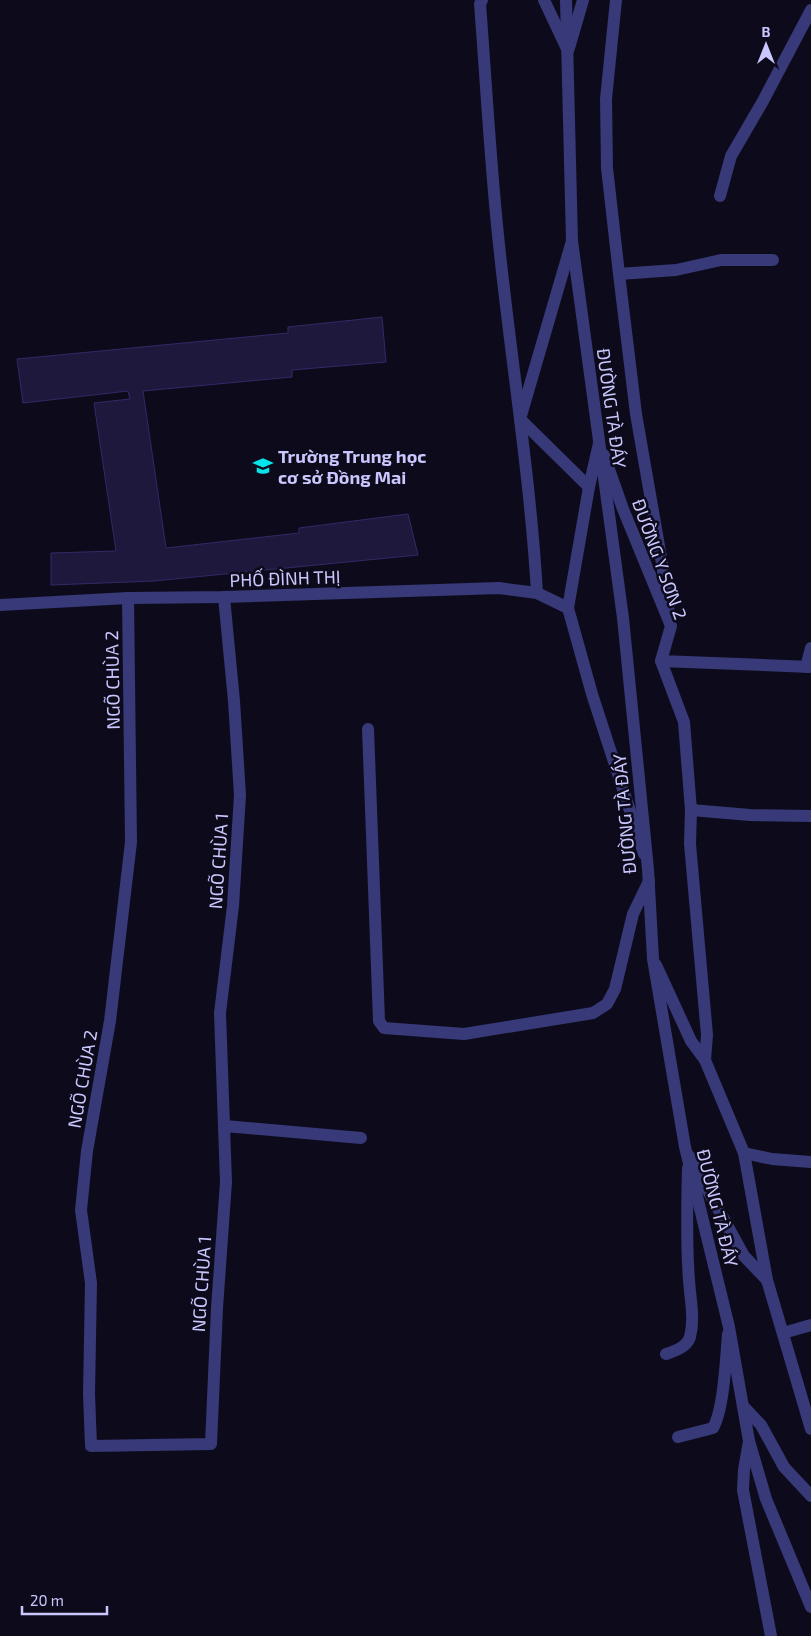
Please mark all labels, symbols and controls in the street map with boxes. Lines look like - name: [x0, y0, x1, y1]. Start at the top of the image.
- north arrow: [741, 20, 791, 70]
- text: B: [762, 23, 771, 40]
- street label: ĐƯỜNG TÀ ĐÁY: [593, 347, 631, 470]
- place label: Trường Trung học cơ sở Đồng Mai: [278, 445, 426, 488]
- school or university icon: Trường Trung học cơ sở Đồng Mai: [252, 455, 274, 477]
- street label: ĐƯỜNG Y SƠN 2: [628, 496, 692, 622]
- street label: PHỐ ĐÌNH THỊ: [229, 565, 341, 591]
- street label: NGÕ CHÙA 2: [100, 630, 124, 730]
- street label: ĐƯỜNG TÀ ĐÁY: [608, 752, 640, 875]
- street label: NGÕ CHÙA 1: [204, 812, 232, 910]
- street label: NGÕ CHÙA 2: [63, 1028, 101, 1130]
- street label: ĐƯỜNG TÀ ĐÁY: [693, 1147, 743, 1270]
- street label: NGÕ CHÙA 1: [187, 1235, 215, 1333]
- scale bar: [22, 1584, 108, 1616]
- text: 20 m: [30, 1591, 64, 1609]

